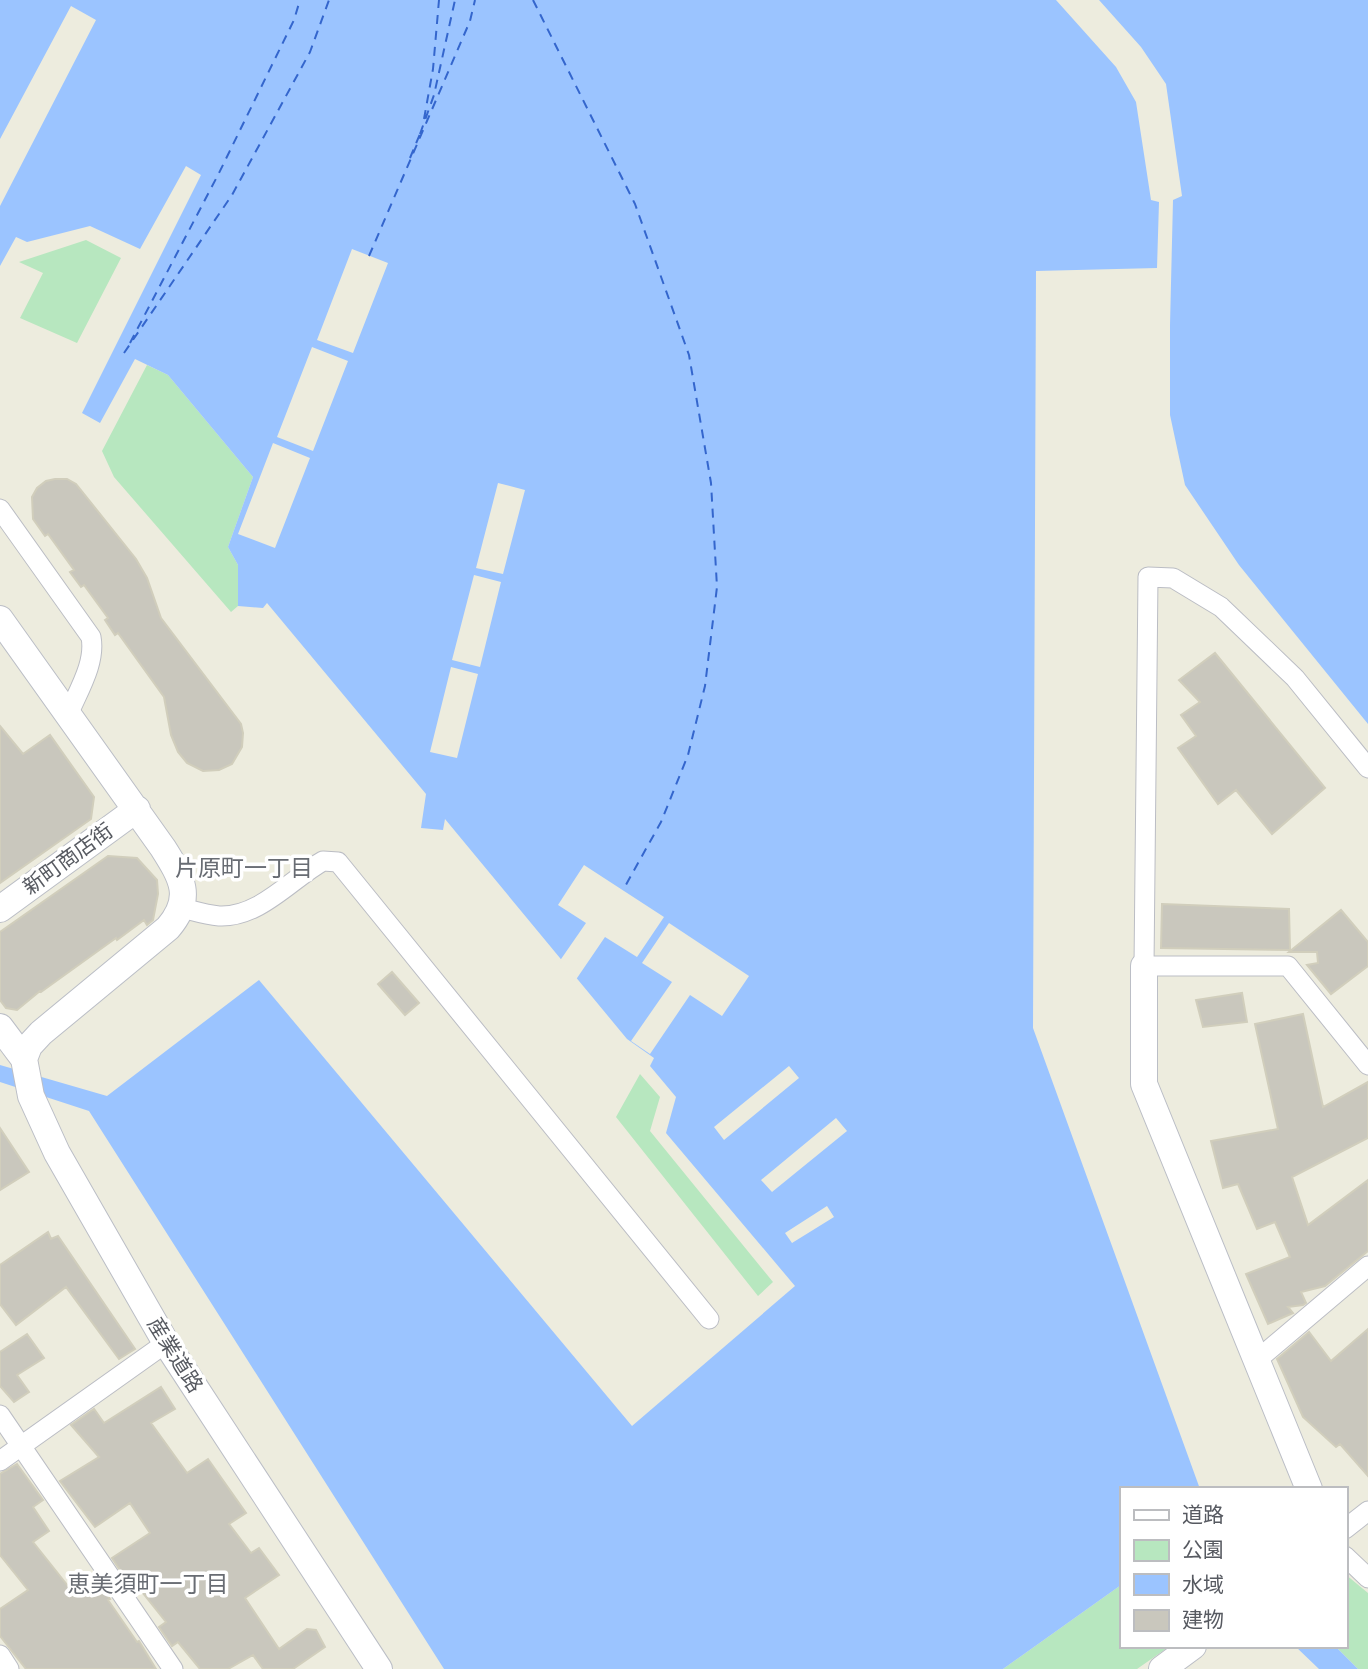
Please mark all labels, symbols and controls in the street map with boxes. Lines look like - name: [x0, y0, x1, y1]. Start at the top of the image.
- street label: 新町商店街: [18, 818, 118, 900]
- district label: 片原町一丁目: [175, 855, 313, 882]
- street label: 産業道路: [143, 1313, 207, 1397]
- legend: [1120, 1487, 1347, 1648]
- text: 道路: [1182, 1503, 1224, 1527]
- text: 公園: [1182, 1538, 1224, 1562]
- district label: 恵美須町一丁目: [68, 1571, 229, 1598]
- text: 水域: [1182, 1573, 1224, 1597]
- text: 建物: [1182, 1608, 1224, 1632]

